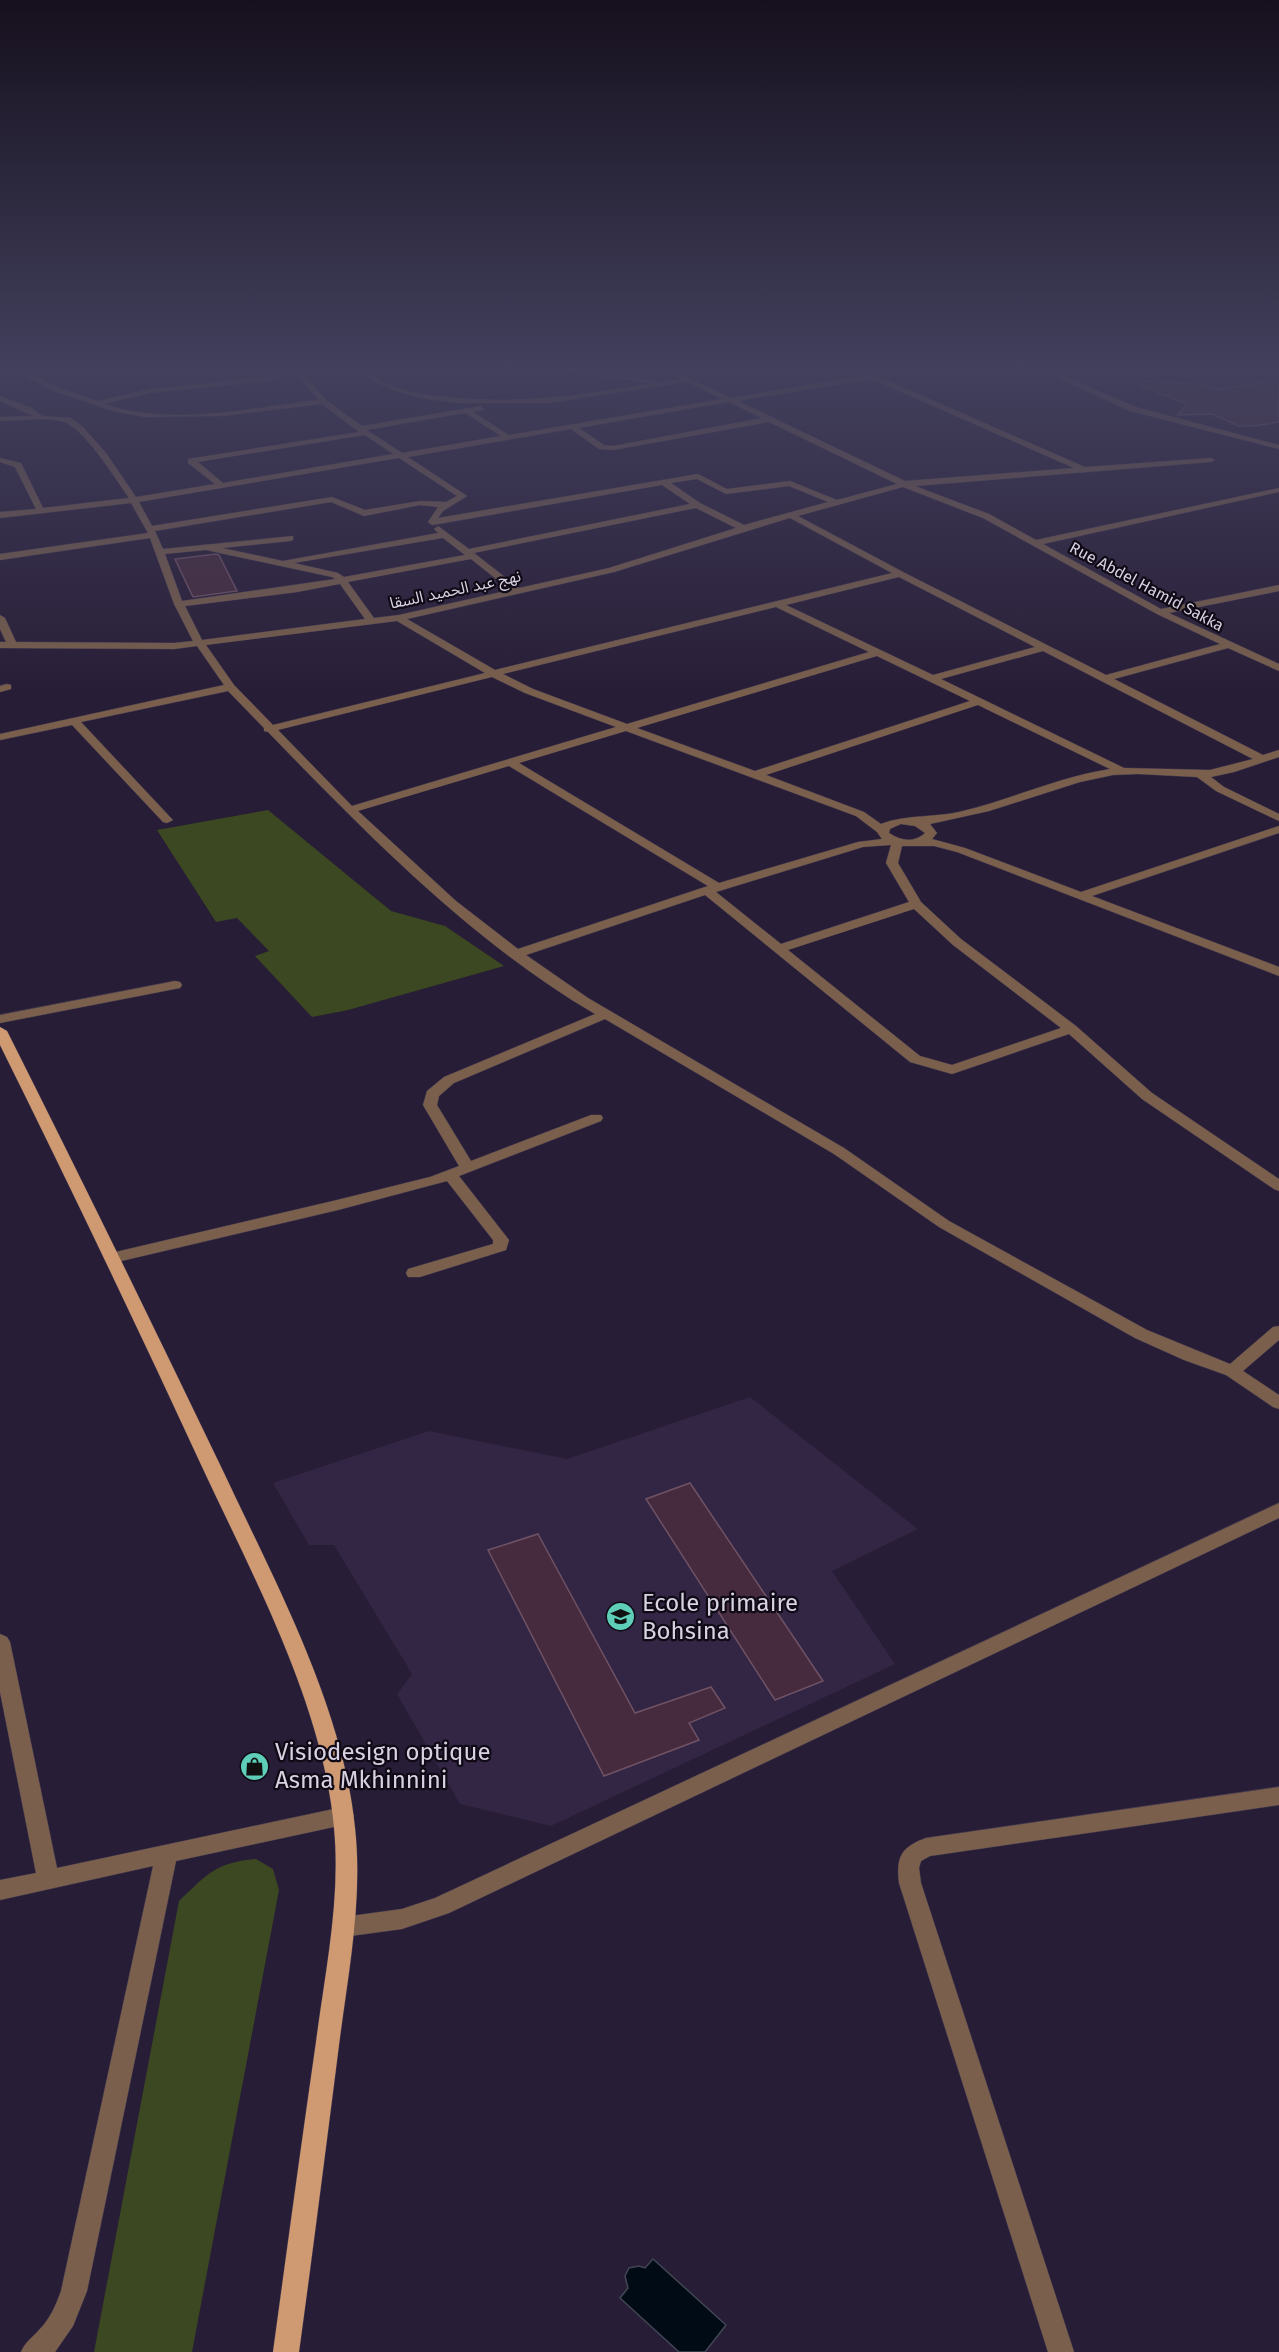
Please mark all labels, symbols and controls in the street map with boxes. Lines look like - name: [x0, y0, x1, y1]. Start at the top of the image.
- street label: Rue Abdel Hamid Sakka: [1066, 538, 1227, 635]
- street label: نهج عبد الحميد السقا: [388, 566, 523, 616]
- place label: Ecole primaire Bohsina: [642, 1589, 798, 1645]
- school or university icon: Ecole primaire Bohsina: [605, 1601, 637, 1633]
- place label: Visiodesign optique Asma Mkhinnini: [275, 1738, 491, 1794]
- shop icon: Visiodesign optique Asma Mkhinnini: [238, 1750, 270, 1782]

